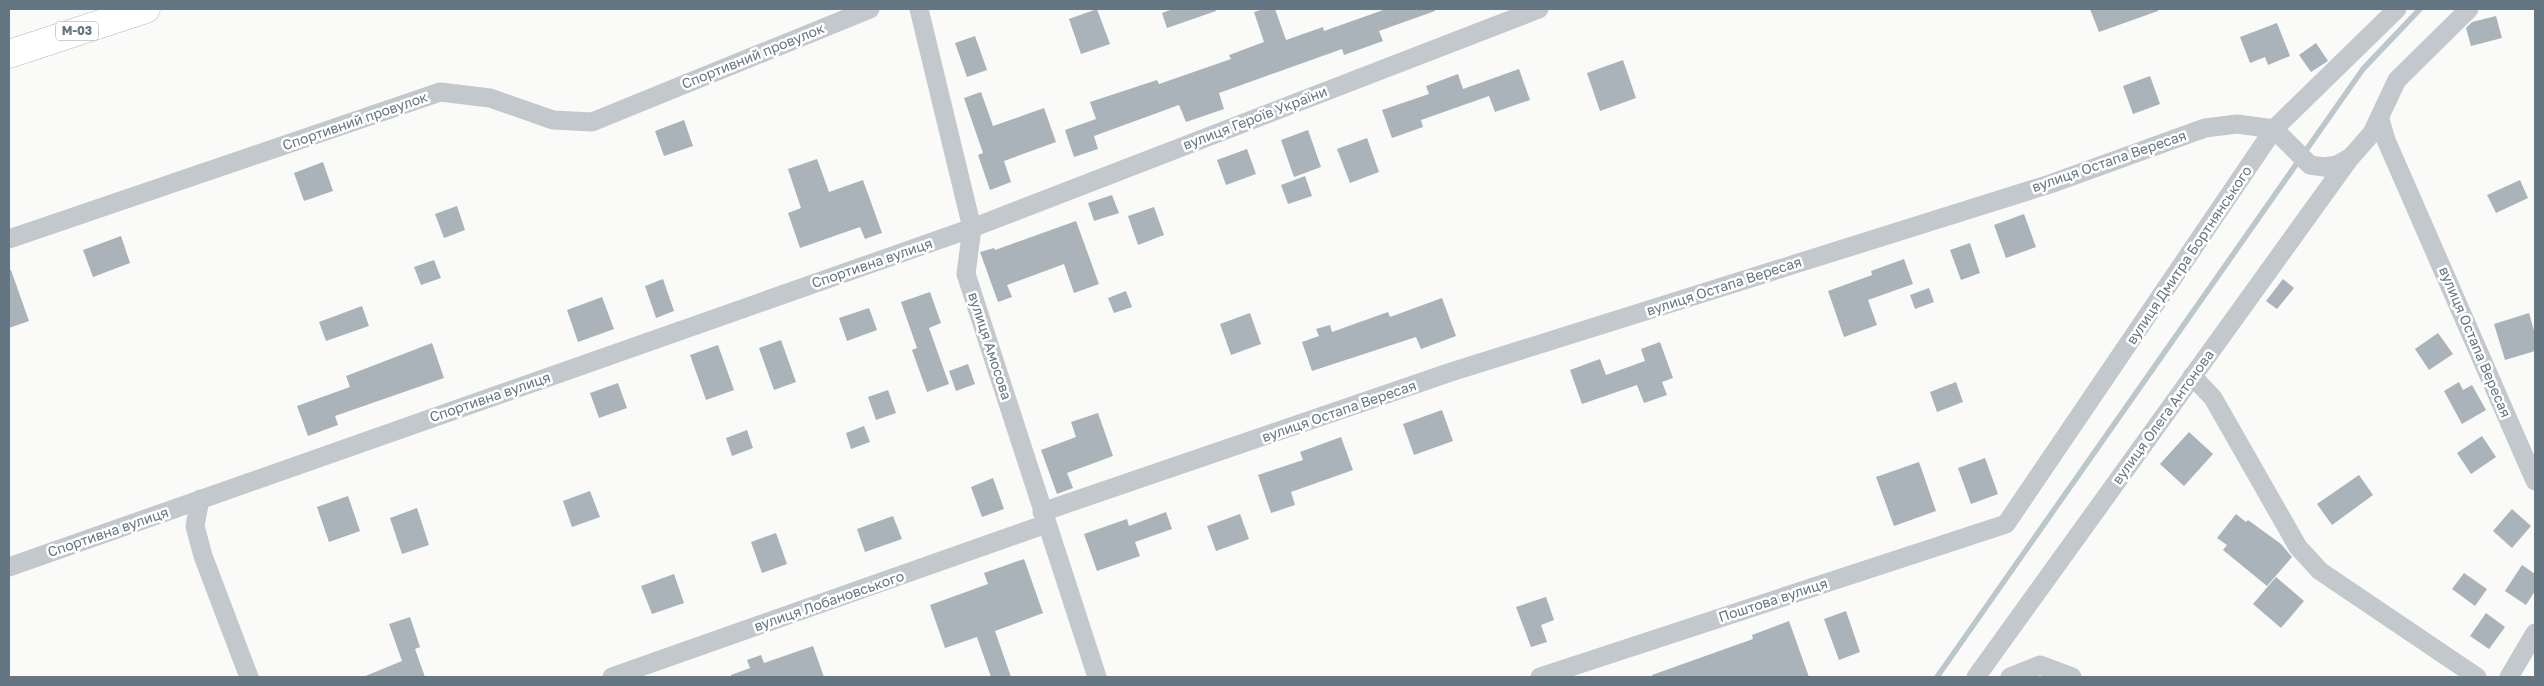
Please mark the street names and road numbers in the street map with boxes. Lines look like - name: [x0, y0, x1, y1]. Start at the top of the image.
- street label: Спортивний провулок: [679, 19, 827, 92]
- road number: М-03: [56, 22, 98, 40]
- street label: вулиця Героїв України: [1180, 82, 1329, 153]
- street label: Спортивний провулок: [280, 88, 430, 153]
- street label: вулиця Остапа Вересая: [2029, 126, 2188, 195]
- street label: вулиця Дмитра Бортнянського: [2122, 162, 2255, 347]
- street label: Спортивна вулиця: [809, 234, 935, 291]
- street label: вулиця Остапа Вересая: [1644, 252, 1804, 319]
- street label: вулиця Остапа Вересая: [2436, 264, 2515, 420]
- street label: вулиця Амосова: [965, 290, 1016, 402]
- street label: вулиця Олега Антонова: [2108, 346, 2217, 487]
- street label: Спортивна вулиця: [427, 368, 553, 425]
- street label: вулиця Остапа Вересая: [1259, 376, 1418, 445]
- street label: Спортивна вулиця: [45, 503, 171, 560]
- street label: вулиця Лобановського: [752, 567, 906, 634]
- street label: Поштова вулиця: [1716, 574, 1829, 625]

